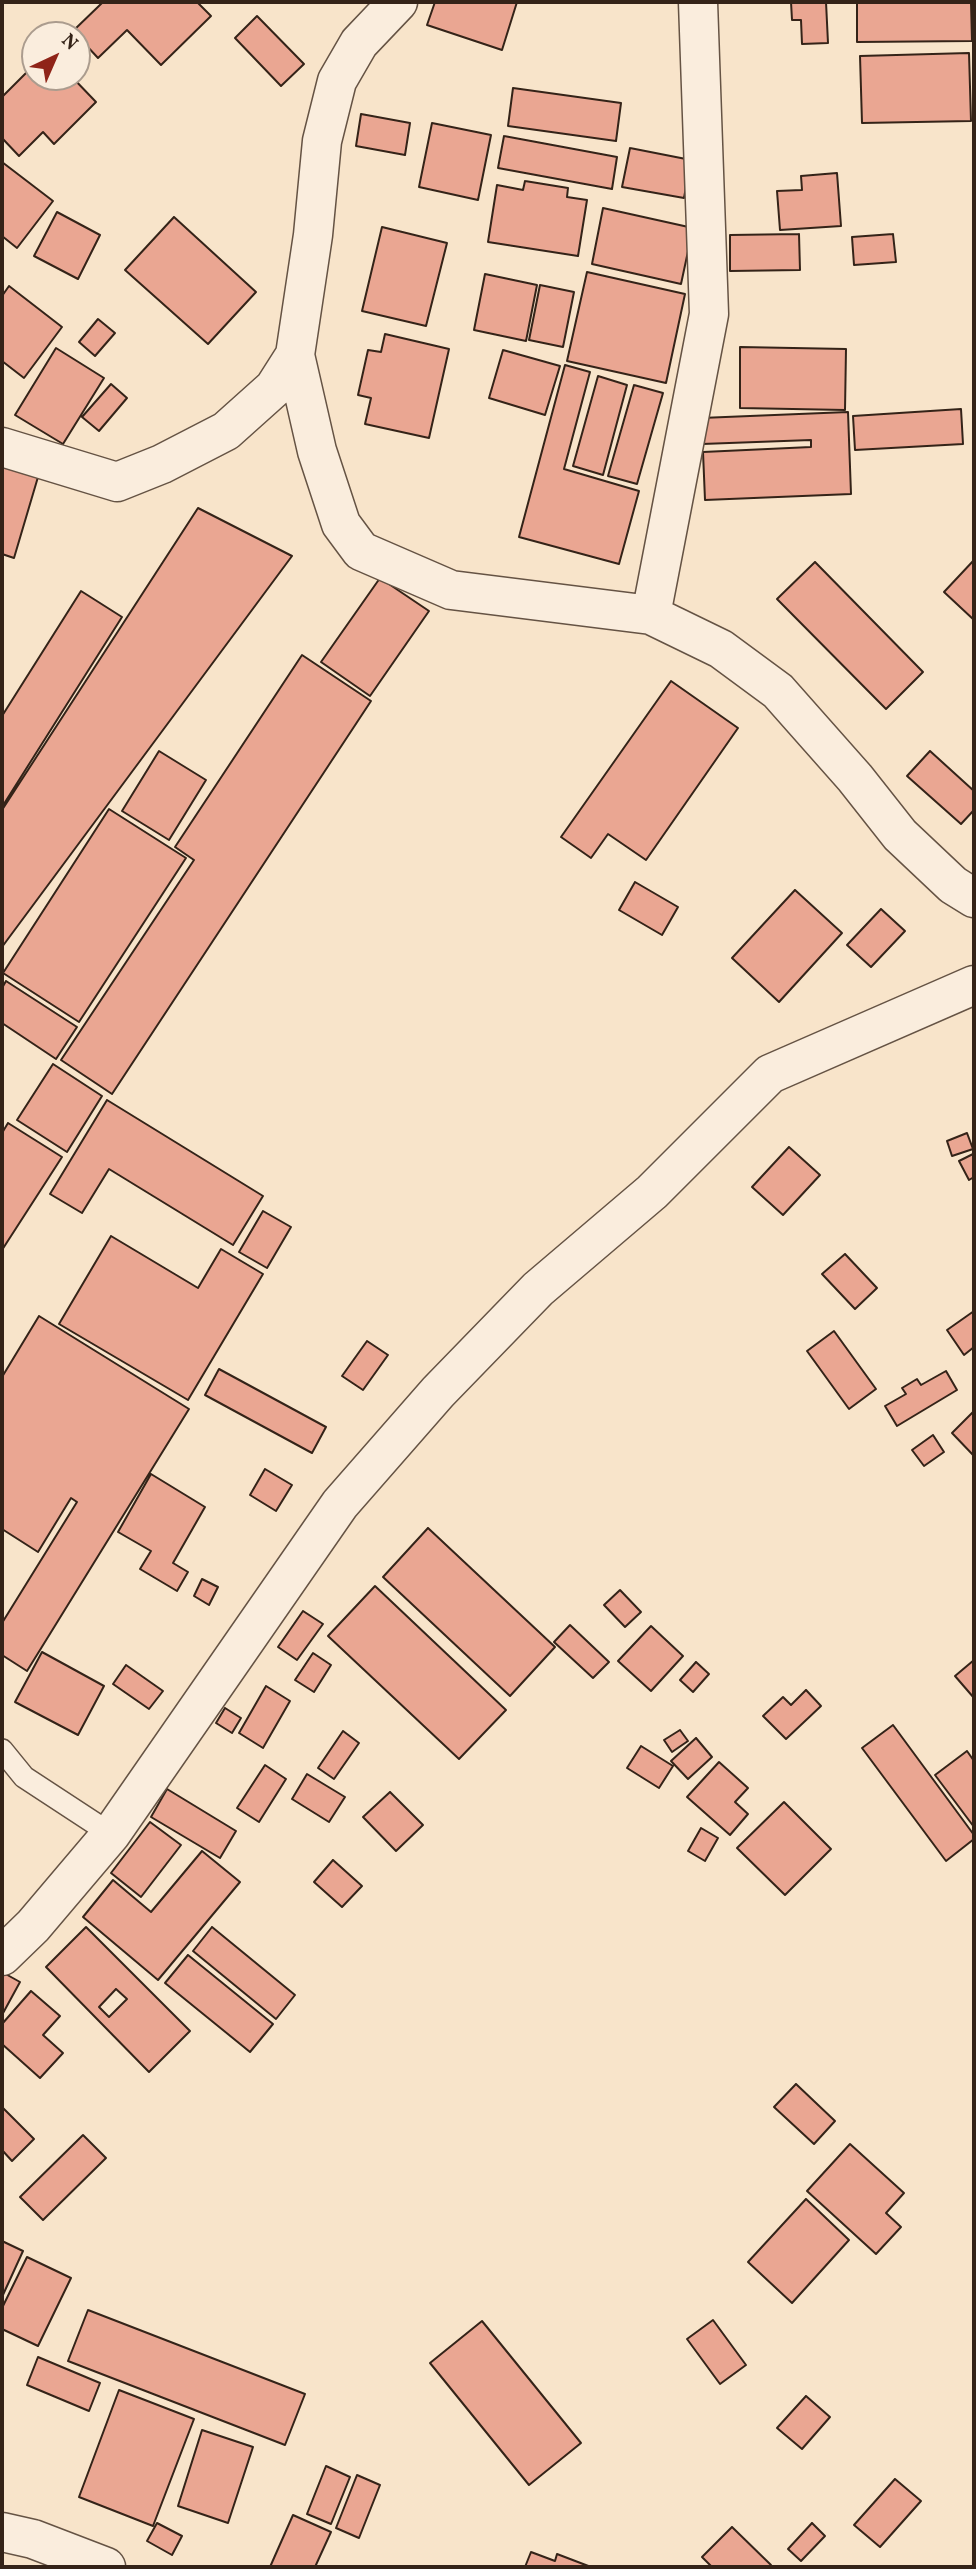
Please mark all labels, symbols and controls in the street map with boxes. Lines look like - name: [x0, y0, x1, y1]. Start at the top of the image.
- north arrow: [21, 21, 91, 91]
- text: N: [55, 28, 83, 56]

